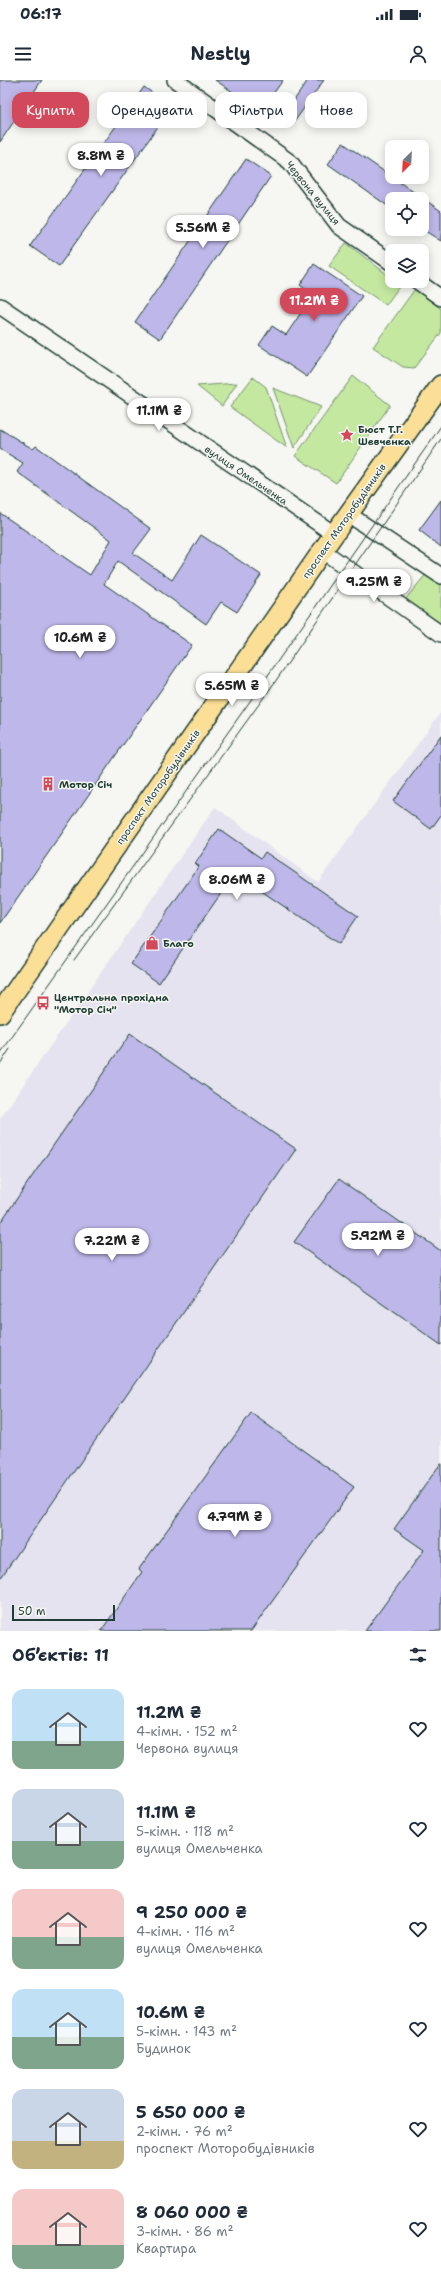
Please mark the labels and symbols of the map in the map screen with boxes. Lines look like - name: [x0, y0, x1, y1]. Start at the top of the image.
- north arrow: [385, 140, 429, 184]
- pin: 8.8M ₴: [68, 143, 134, 177]
- street label: Червона вулиця: [283, 158, 343, 228]
- pin: 5.56M ₴: [166, 215, 240, 249]
- pin: 11.2M ₴: [277, 288, 351, 322]
- pin: 11.1M ₴: [122, 398, 196, 432]
- place label: Бюст Т.Г. Шевченка: [358, 423, 411, 448]
- place icon: Бюст Т.Г. Шевченка: [339, 427, 355, 443]
- street label: вулиця Омельченка: [202, 442, 291, 508]
- street label: проспект Моторобудівників: [299, 461, 389, 581]
- pin: 9.25M ₴: [337, 569, 411, 603]
- pin: 10.6M ₴: [43, 625, 117, 659]
- pin: 5.65M ₴: [195, 673, 269, 707]
- street label: проспект Моторобудівників: [113, 727, 203, 847]
- building icon: Мотор Січ: [40, 776, 56, 792]
- place label: Мотор Січ: [59, 778, 112, 791]
- pin: 8.06M ₴: [200, 867, 274, 901]
- shop icon: Благо: [144, 935, 160, 951]
- place label: Благо: [163, 937, 194, 950]
- place label: Центральна прохідна "Мотор Січ": [54, 991, 169, 1016]
- bus stop icon: Центральна прохідна "Мотор Січ": [35, 995, 51, 1011]
- pin: 5.92M ₴: [341, 1223, 415, 1257]
- pin: 7.22M ₴: [75, 1228, 149, 1262]
- pin: 4.79M ₴: [198, 1504, 272, 1538]
- scale bar: [12, 1603, 115, 1622]

